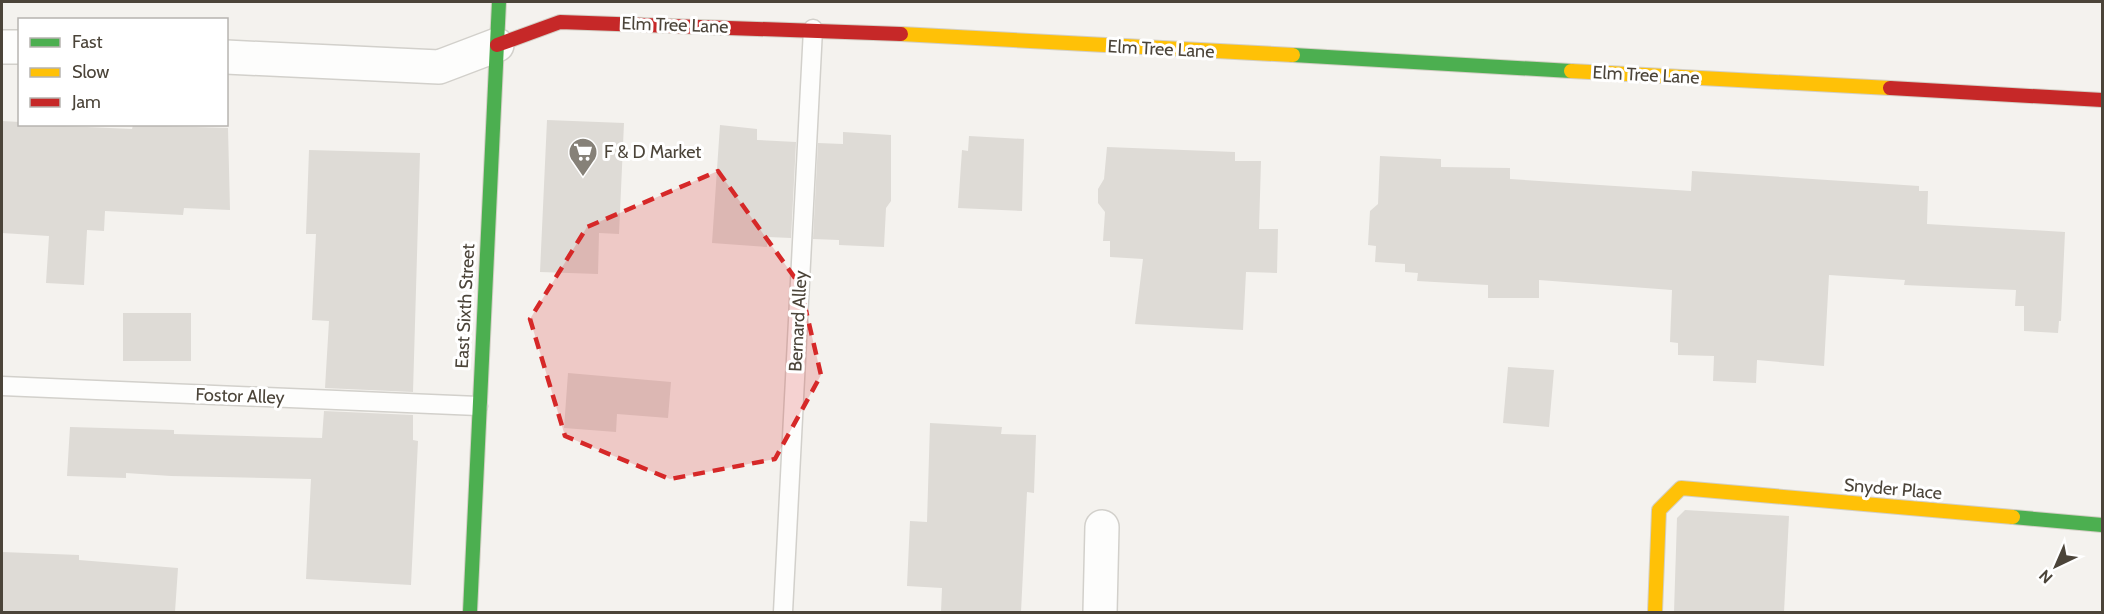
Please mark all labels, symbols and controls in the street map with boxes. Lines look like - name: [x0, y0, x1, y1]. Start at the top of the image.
- street label: Elm Tree Lane: [621, 12, 729, 38]
- legend: [18, 18, 228, 126]
- text: Fast: [72, 31, 103, 53]
- street label: Elm Tree Lane: [1107, 35, 1215, 63]
- text: Slow: [72, 61, 109, 83]
- street label: Elm Tree Lane: [1592, 61, 1700, 89]
- text: Jam: [71, 91, 101, 113]
- supermarket icon: F & D Market: [567, 136, 599, 178]
- place label: F & D Market: [604, 141, 701, 163]
- street label: East Sixth Street: [451, 243, 479, 369]
- street label: Bernard Alley: [784, 270, 812, 372]
- street label: Fostor Alley: [195, 383, 285, 409]
- street label: Snyder Place: [1843, 474, 1943, 504]
- north arrow: [2026, 536, 2086, 596]
- text: N: [2035, 566, 2057, 587]

